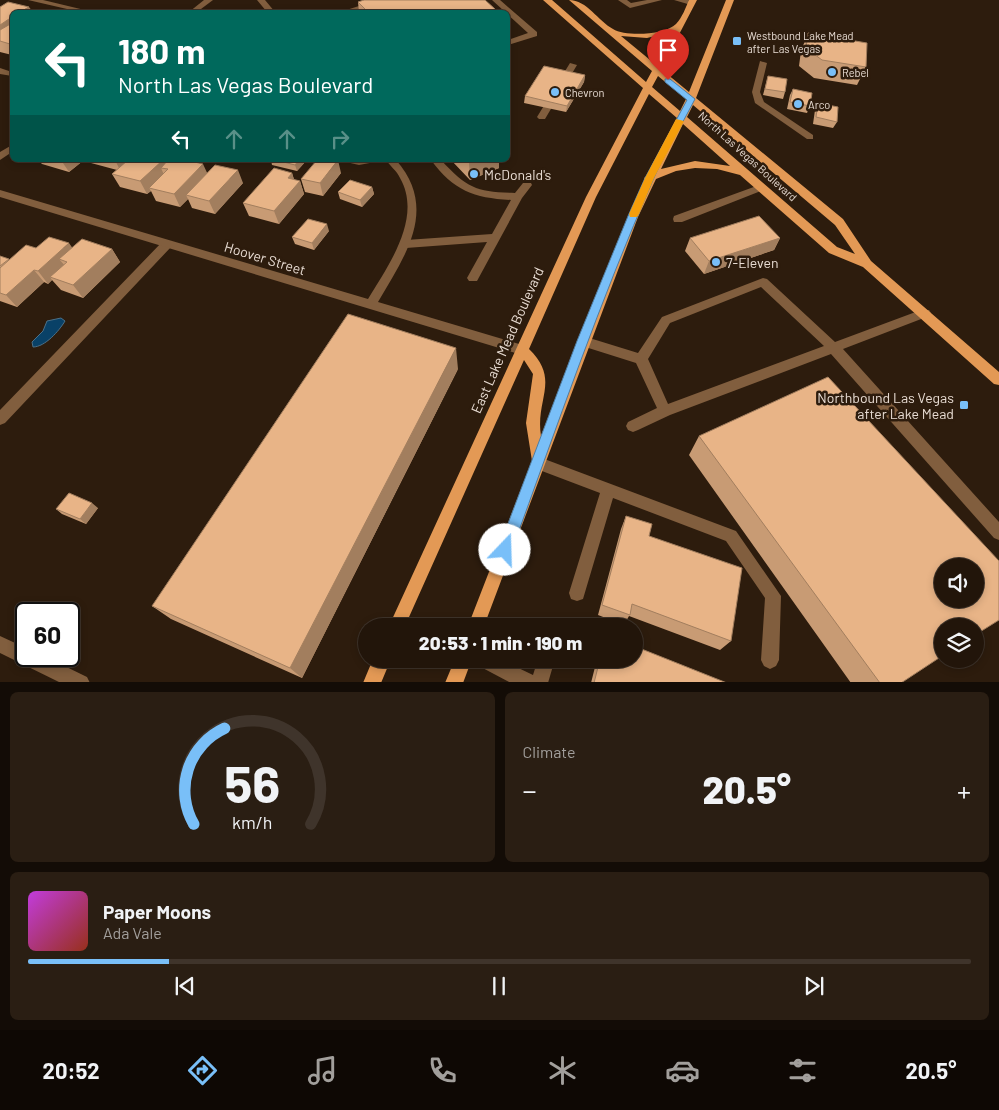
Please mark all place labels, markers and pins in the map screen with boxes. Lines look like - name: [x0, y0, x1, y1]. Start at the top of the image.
- pin: [647, 29, 689, 80]
- place label: Westbound Lake Mead after Las Vegas: [747, 29, 854, 55]
- marker: Westbound Lake Mead after Las Vegas: [731, 35, 743, 47]
- marker: Rebel: [826, 66, 838, 78]
- place label: Rebel: [842, 66, 869, 79]
- marker: Chevron: [549, 86, 561, 98]
- place label: Chevron: [565, 86, 604, 99]
- marker: Arco: [792, 98, 804, 110]
- place label: Arco: [808, 98, 830, 111]
- place label: McDonald's: [484, 166, 552, 183]
- marker: McDonald's: [468, 168, 480, 180]
- place label: 7-Eleven: [726, 254, 779, 271]
- marker: 7-Eleven: [710, 256, 722, 268]
- place label: Northbound Las Vegas after Lake Mead: [817, 389, 954, 422]
- marker: Northbound Las Vegas after Lake Mead: [958, 399, 970, 411]

